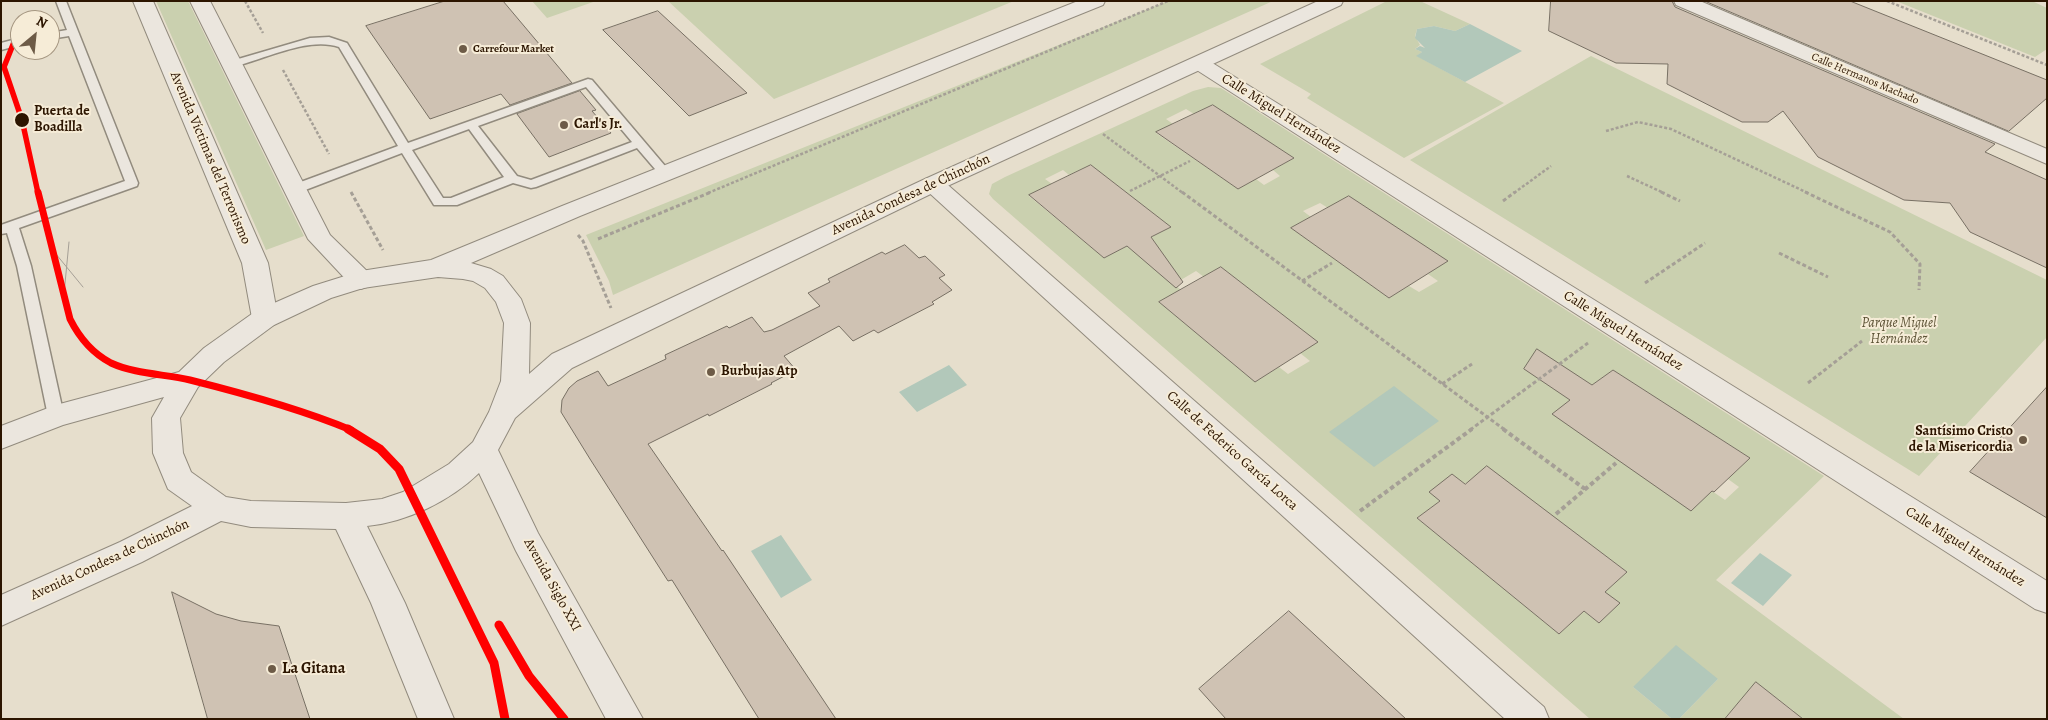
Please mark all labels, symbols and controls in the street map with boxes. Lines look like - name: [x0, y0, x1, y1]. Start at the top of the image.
- north arrow: [10, 10, 60, 60]
- text: N: [33, 11, 51, 33]
- place label: Carrefour Market: [473, 42, 554, 56]
- marker: Carrefour Market: [457, 43, 469, 55]
- street label: Calle Hermanos Machado: [1809, 50, 1921, 108]
- street label: Avenida Víctimas del Terrorismo: [166, 69, 254, 247]
- street label: Calle Miguel Hernández: [1218, 70, 1344, 158]
- place label: Puerta de Boadilla: [34, 104, 90, 136]
- marker: Puerta de Boadilla: [13, 111, 31, 129]
- place label: Carl's Jr.: [574, 117, 622, 133]
- marker: Carl's Jr.: [558, 119, 570, 131]
- street label: Avenida Condesa de Chinchón: [829, 151, 993, 239]
- street label: Calle Miguel Hernández: [1560, 287, 1686, 375]
- park label: Parque Miguel Hernández: [1862, 316, 1936, 348]
- place label: Burbujas Atp: [721, 364, 798, 380]
- marker: Burbujas Atp: [705, 366, 717, 378]
- street label: Calle de Federico García Lorca: [1163, 388, 1301, 514]
- place label: Santísimo Cristo de la Misericordia: [1909, 424, 2013, 457]
- marker: Santísimo Cristo de la Misericordia: [2017, 434, 2029, 446]
- street label: Calle Miguel Hernández: [1902, 503, 2028, 591]
- street label: Avenida Condesa de Chinchón: [28, 516, 192, 604]
- street label: Avenida Siglo XXI: [520, 536, 584, 634]
- place label: La Gitana: [282, 659, 346, 679]
- marker: La Gitana: [266, 663, 278, 675]

